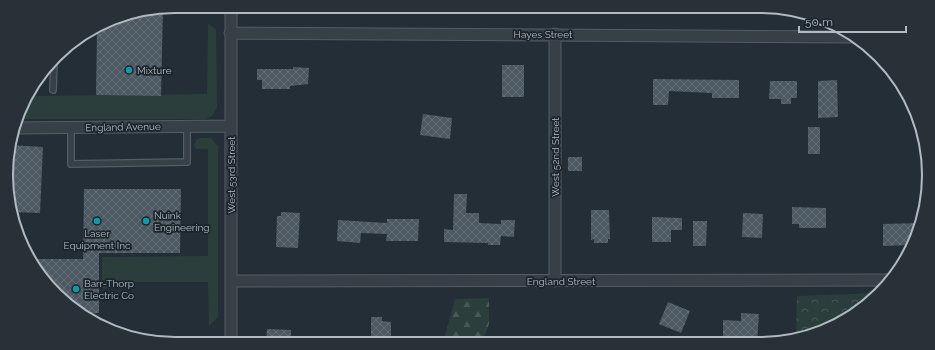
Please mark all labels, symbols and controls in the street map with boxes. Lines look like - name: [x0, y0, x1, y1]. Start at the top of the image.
- scale bar: [799, 8, 906, 34]
- text: 50 m: [805, 15, 833, 29]
- street label: Hayes Street: [514, 29, 573, 40]
- marker: Mixture: [124, 65, 134, 75]
- place label: Mixture: [137, 65, 172, 76]
- street label: West 52nd Street: [550, 117, 561, 197]
- street label: England Avenue: [85, 121, 161, 133]
- street label: West 53rd Street: [226, 136, 237, 214]
- place label: Nuink Engineering: [154, 210, 210, 233]
- marker: Laser Equipment Inc: [92, 216, 102, 226]
- marker: Nuink Engineering: [141, 216, 151, 226]
- place label: Laser Equipment Inc: [64, 228, 131, 251]
- street label: England Street: [527, 276, 596, 287]
- place label: Barr-Thorp Electric Co: [84, 278, 134, 301]
- marker: Barr-Thorp Electric Co: [71, 284, 81, 294]

